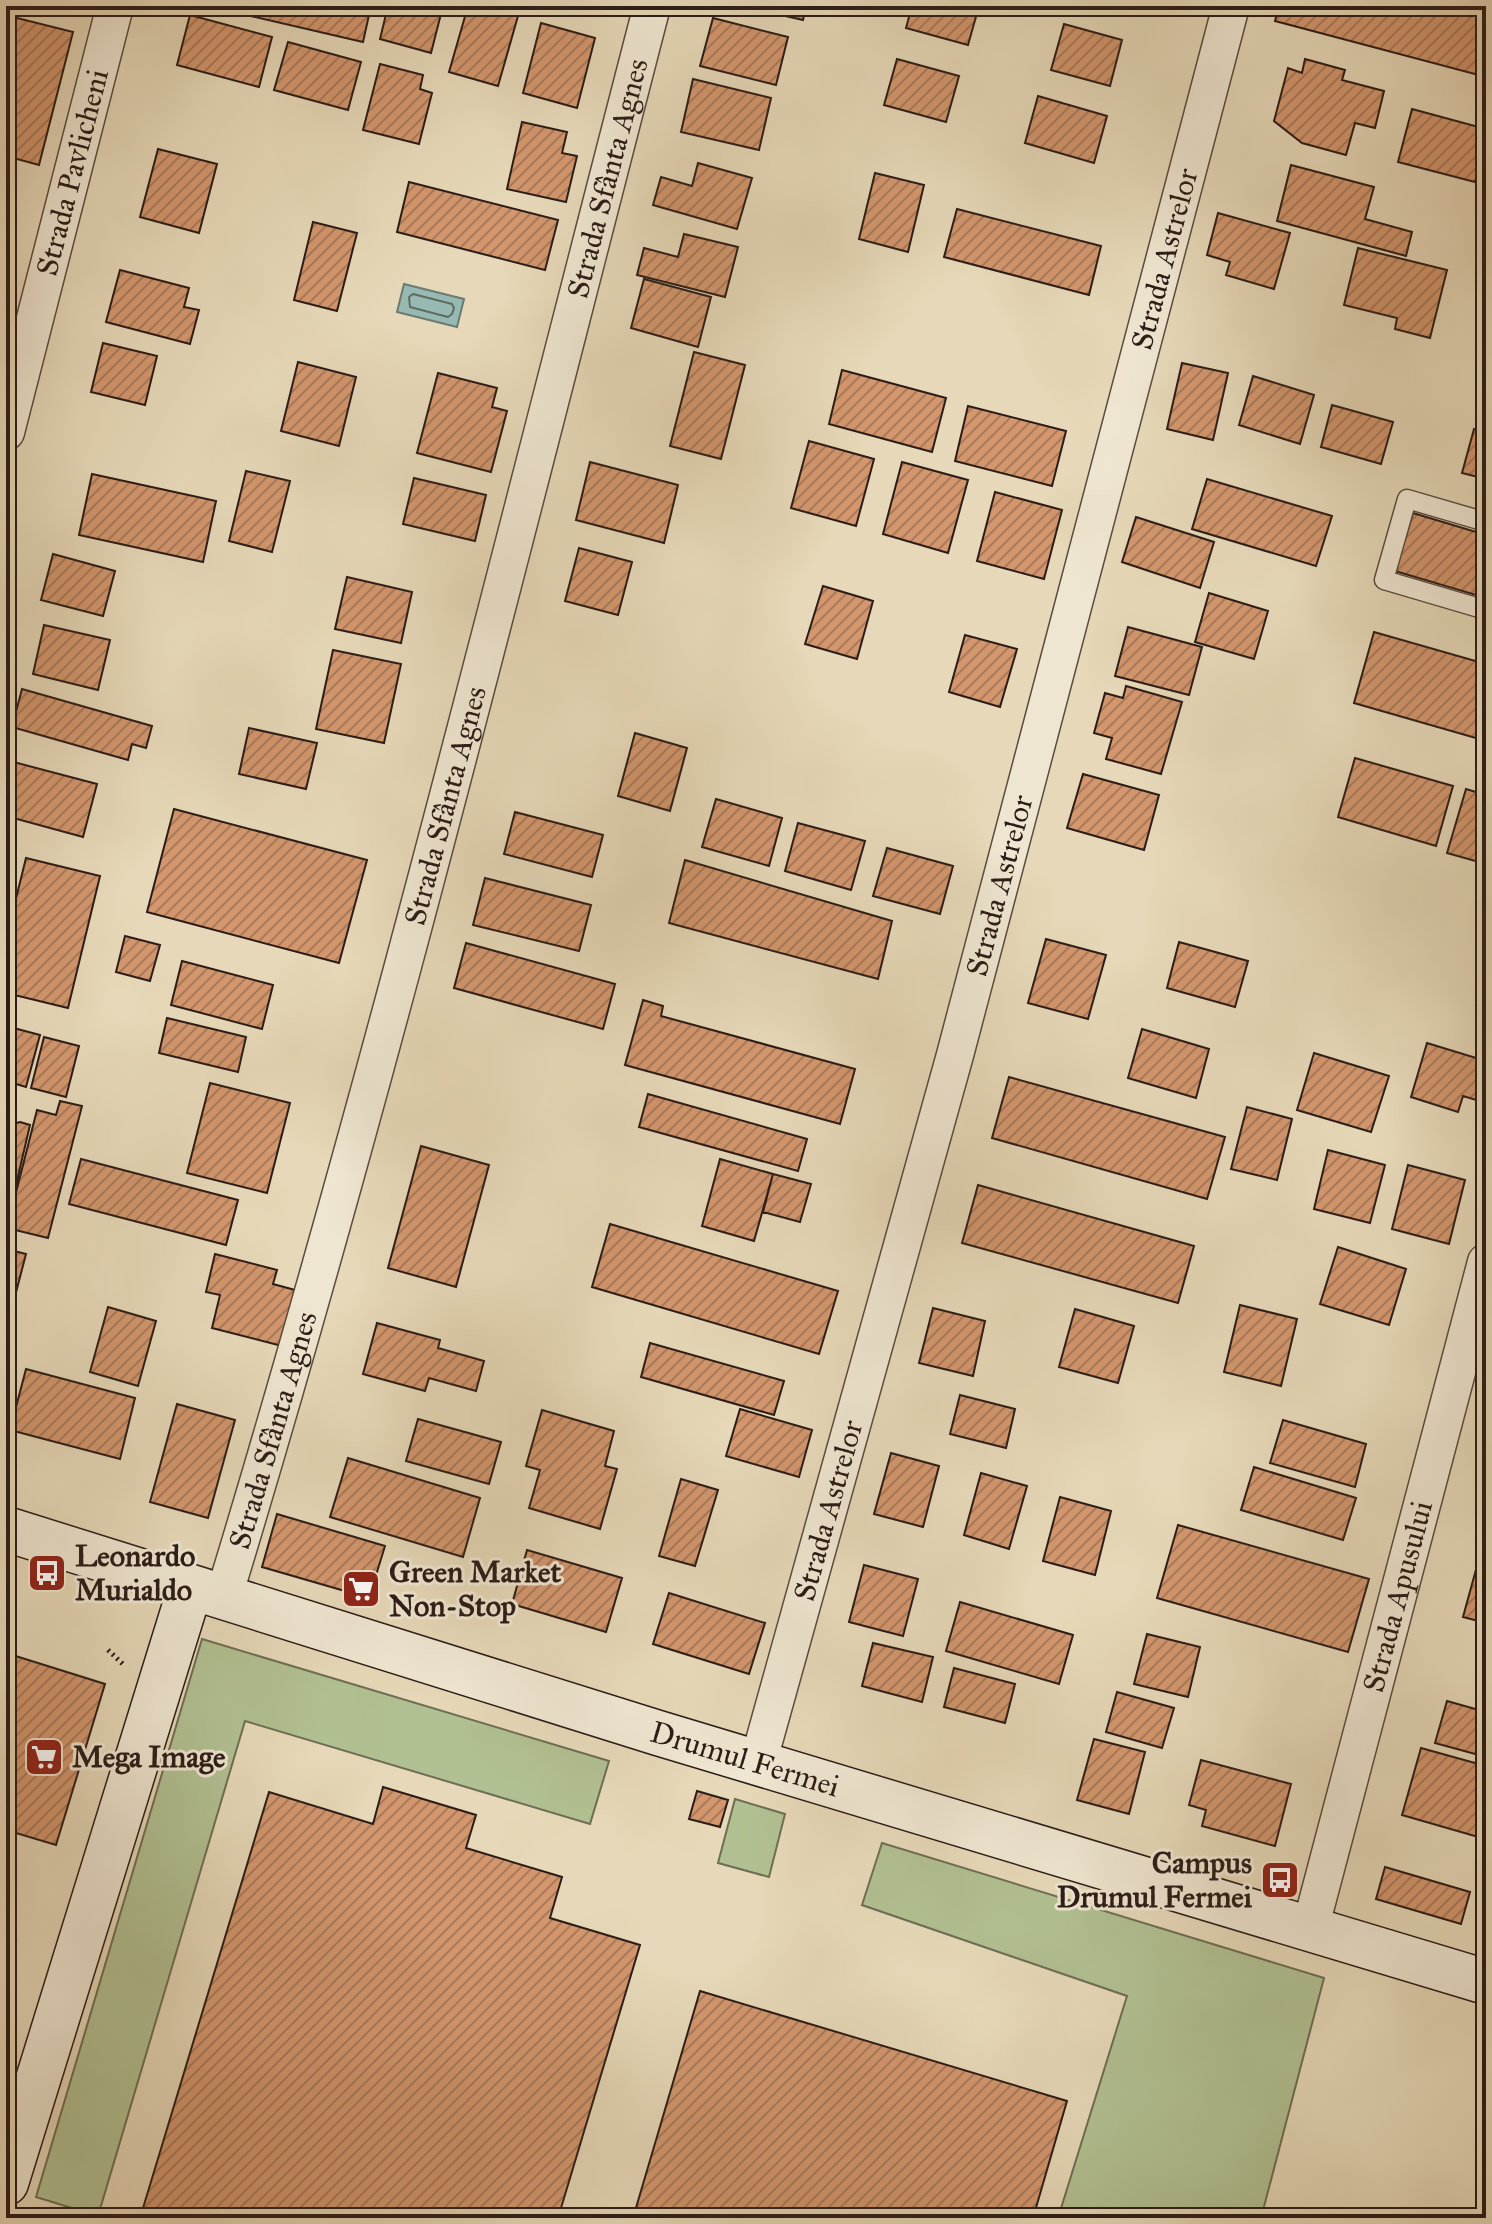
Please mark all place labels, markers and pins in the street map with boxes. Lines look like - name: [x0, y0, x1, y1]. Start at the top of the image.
- place label: Leonardo Murialdo: [75, 1538, 195, 1608]
- bus stop icon: Leonardo Murialdo: [26, 1552, 68, 1594]
- place label: Green Market Non-Stop: [389, 1554, 561, 1624]
- supermarket icon: Green Market Non-Stop: [340, 1568, 382, 1610]
- supermarket icon: Mega Image: [23, 1736, 65, 1778]
- place label: Mega Image: [72, 1739, 226, 1775]
- place label: Campus Drumul Fermei: [1057, 1845, 1253, 1915]
- bus stop icon: Campus Drumul Fermei: [1259, 1859, 1301, 1901]

